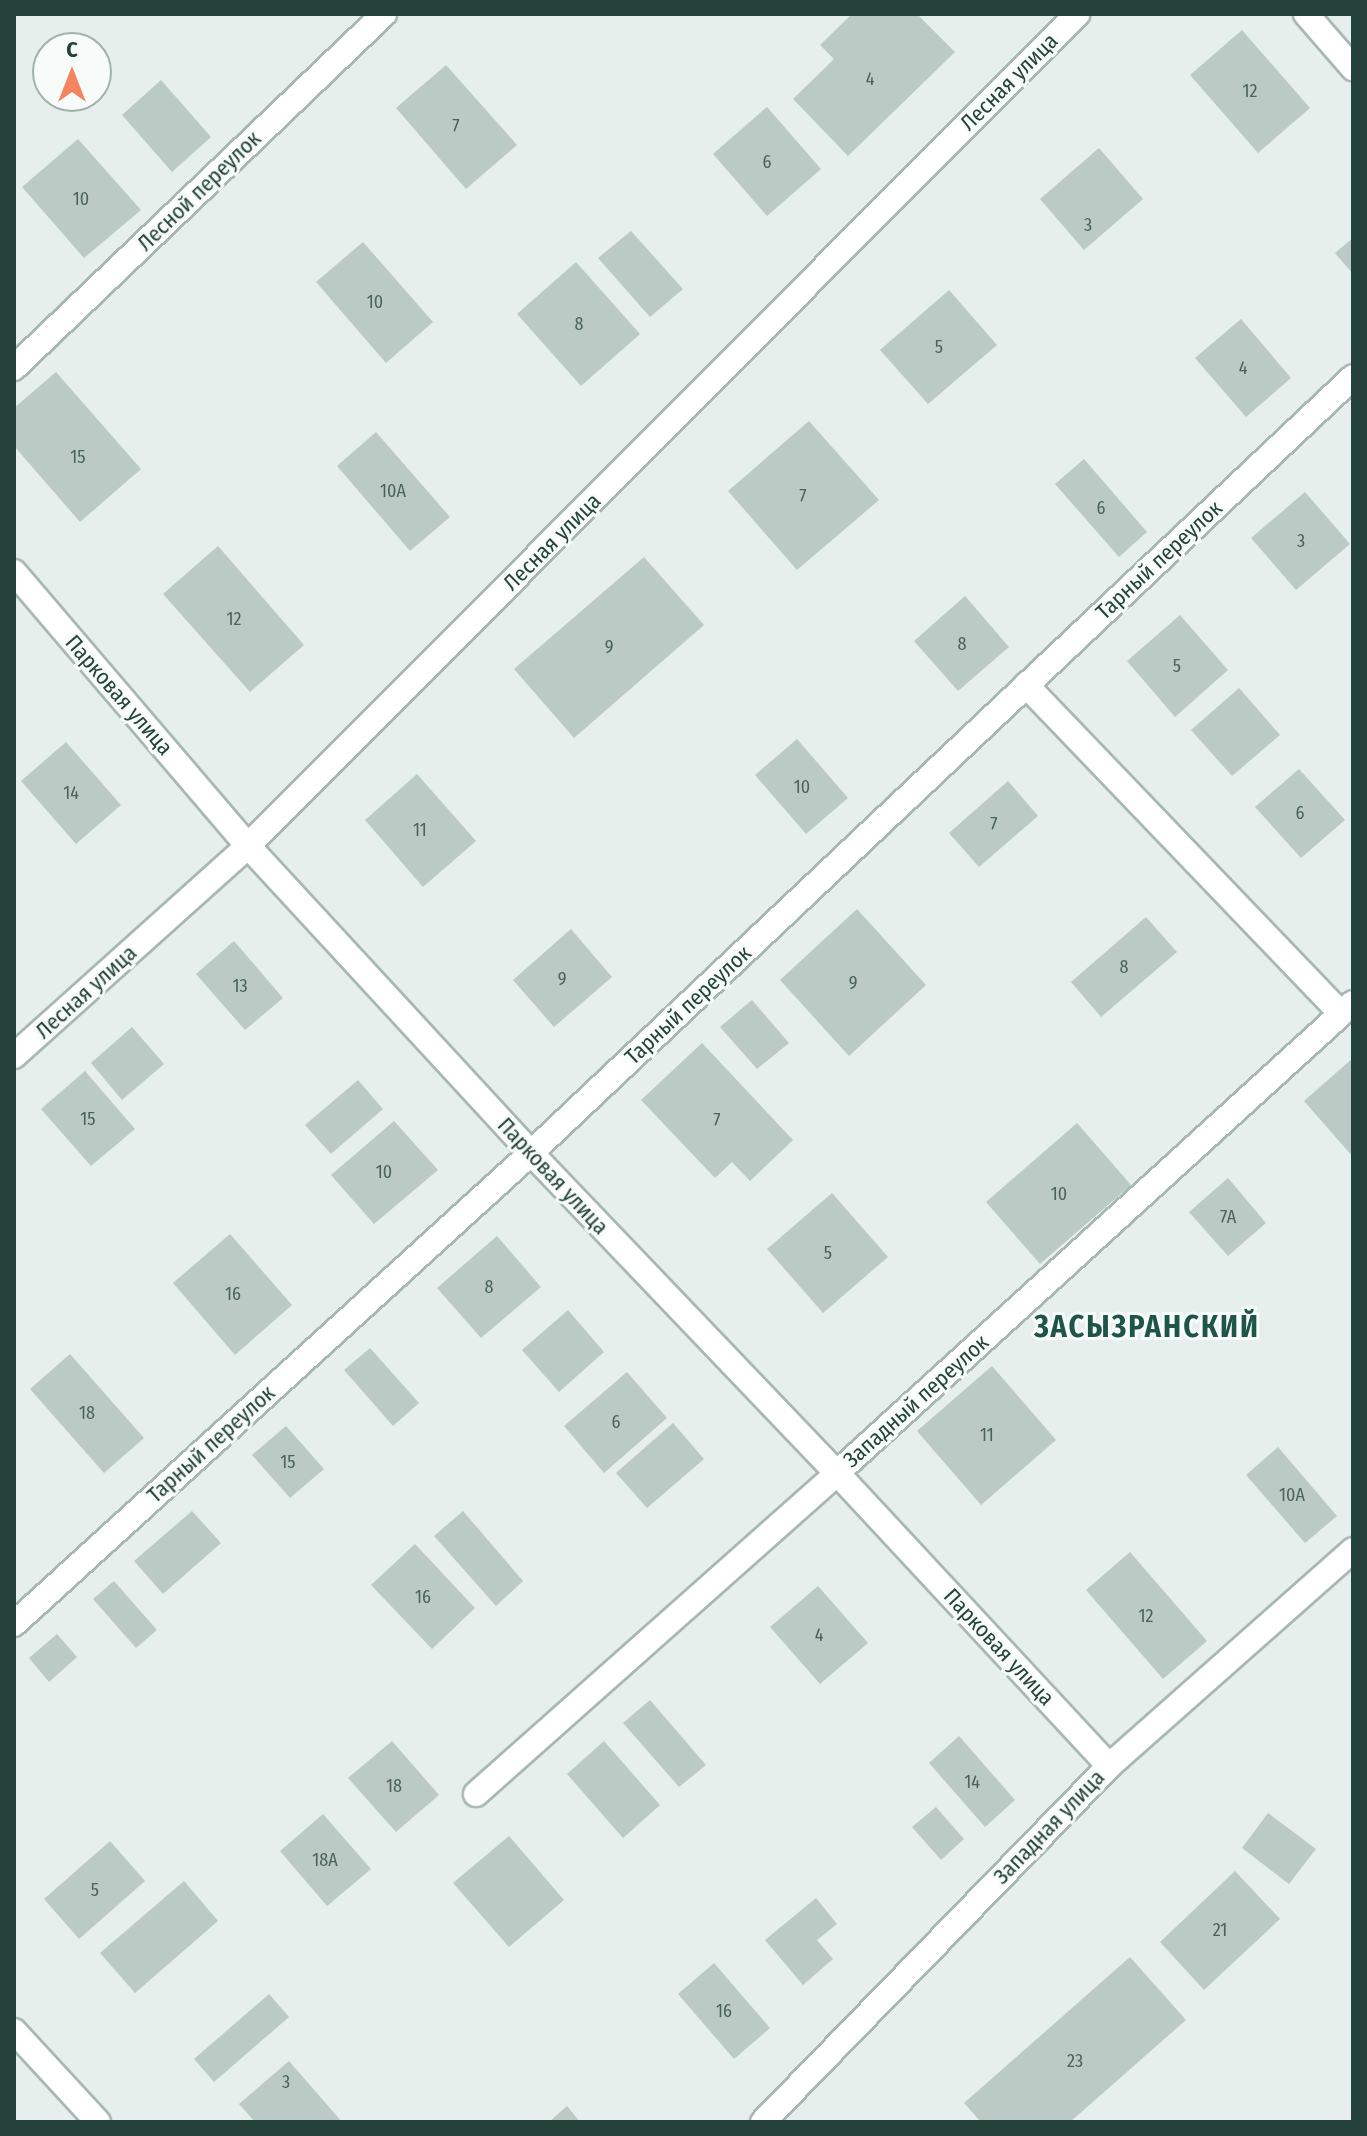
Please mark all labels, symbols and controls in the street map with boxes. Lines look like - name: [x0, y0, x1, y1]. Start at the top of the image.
- street label: Лесная улица: [955, 28, 1063, 136]
- north arrow: [32, 32, 112, 112]
- text: С: [66, 36, 78, 63]
- house number: 4: [866, 68, 874, 90]
- house number: 12: [1243, 80, 1257, 102]
- house number: 7: [452, 115, 460, 137]
- street label: Лесной переулок: [132, 125, 266, 257]
- house number: 6: [763, 151, 771, 173]
- house number: 10: [73, 188, 89, 210]
- house number: 3: [1084, 214, 1092, 236]
- house number: 10: [367, 291, 383, 313]
- house number: 8: [575, 313, 583, 335]
- house number: 5: [935, 336, 943, 358]
- house number: 4: [1239, 357, 1247, 379]
- house number: 15: [70, 446, 86, 468]
- house number: 10А: [380, 480, 406, 502]
- house number: 7: [799, 485, 807, 507]
- street label: Лесная улица: [498, 488, 606, 596]
- street label: Тарный переулок: [1091, 495, 1227, 625]
- house number: 6: [1097, 497, 1105, 519]
- house number: 3: [1297, 530, 1305, 552]
- house number: 12: [227, 608, 241, 630]
- street label: Парковая улица: [60, 630, 178, 760]
- house number: 8: [958, 633, 966, 655]
- house number: 9: [605, 636, 613, 658]
- house number: 5: [1173, 655, 1181, 677]
- house number: 10: [794, 776, 810, 798]
- house number: 14: [63, 782, 79, 804]
- house number: 6: [1296, 802, 1304, 824]
- house number: 7: [990, 813, 998, 835]
- house number: 11: [413, 819, 427, 841]
- street label: Лесная улица: [30, 940, 142, 1044]
- street label: Тарный переулок: [620, 940, 756, 1070]
- house number: 8: [1120, 956, 1128, 978]
- house number: 9: [558, 968, 566, 990]
- house number: 9: [849, 972, 857, 994]
- house number: 13: [232, 975, 248, 997]
- house number: 15: [80, 1108, 96, 1130]
- house number: 7: [713, 1109, 721, 1131]
- street label: Парковая улица: [492, 1112, 614, 1240]
- house number: 10: [376, 1161, 392, 1183]
- house number: 10: [1051, 1183, 1067, 1205]
- house number: 7А: [1220, 1206, 1236, 1228]
- house number: 5: [824, 1242, 832, 1264]
- house number: 8: [485, 1276, 493, 1298]
- house number: 16: [225, 1283, 241, 1305]
- district label: ЗАСЫЗРАНСКИЙ: [1034, 1309, 1260, 1345]
- street label: Западный переулок: [838, 1329, 994, 1473]
- street label: Тарный переулок: [142, 1380, 280, 1508]
- house number: 18: [79, 1402, 95, 1424]
- house number: 6: [612, 1411, 620, 1433]
- house number: 11: [980, 1424, 994, 1446]
- house number: 15: [280, 1451, 296, 1473]
- house number: 10А: [1279, 1484, 1305, 1506]
- street label: Парковая улица: [938, 1583, 1060, 1711]
- house number: 16: [415, 1586, 431, 1608]
- house number: 12: [1139, 1605, 1153, 1627]
- house number: 4: [815, 1624, 823, 1646]
- street label: Западная улица: [988, 1764, 1110, 1890]
- house number: 14: [964, 1771, 980, 1793]
- house number: 18: [386, 1775, 402, 1797]
- house number: 18А: [312, 1849, 338, 1871]
- house number: 5: [91, 1879, 99, 1901]
- house number: 21: [1213, 1919, 1227, 1941]
- house number: 16: [716, 2000, 732, 2022]
- house number: 23: [1067, 2050, 1083, 2072]
- house number: 3: [282, 2071, 290, 2093]

